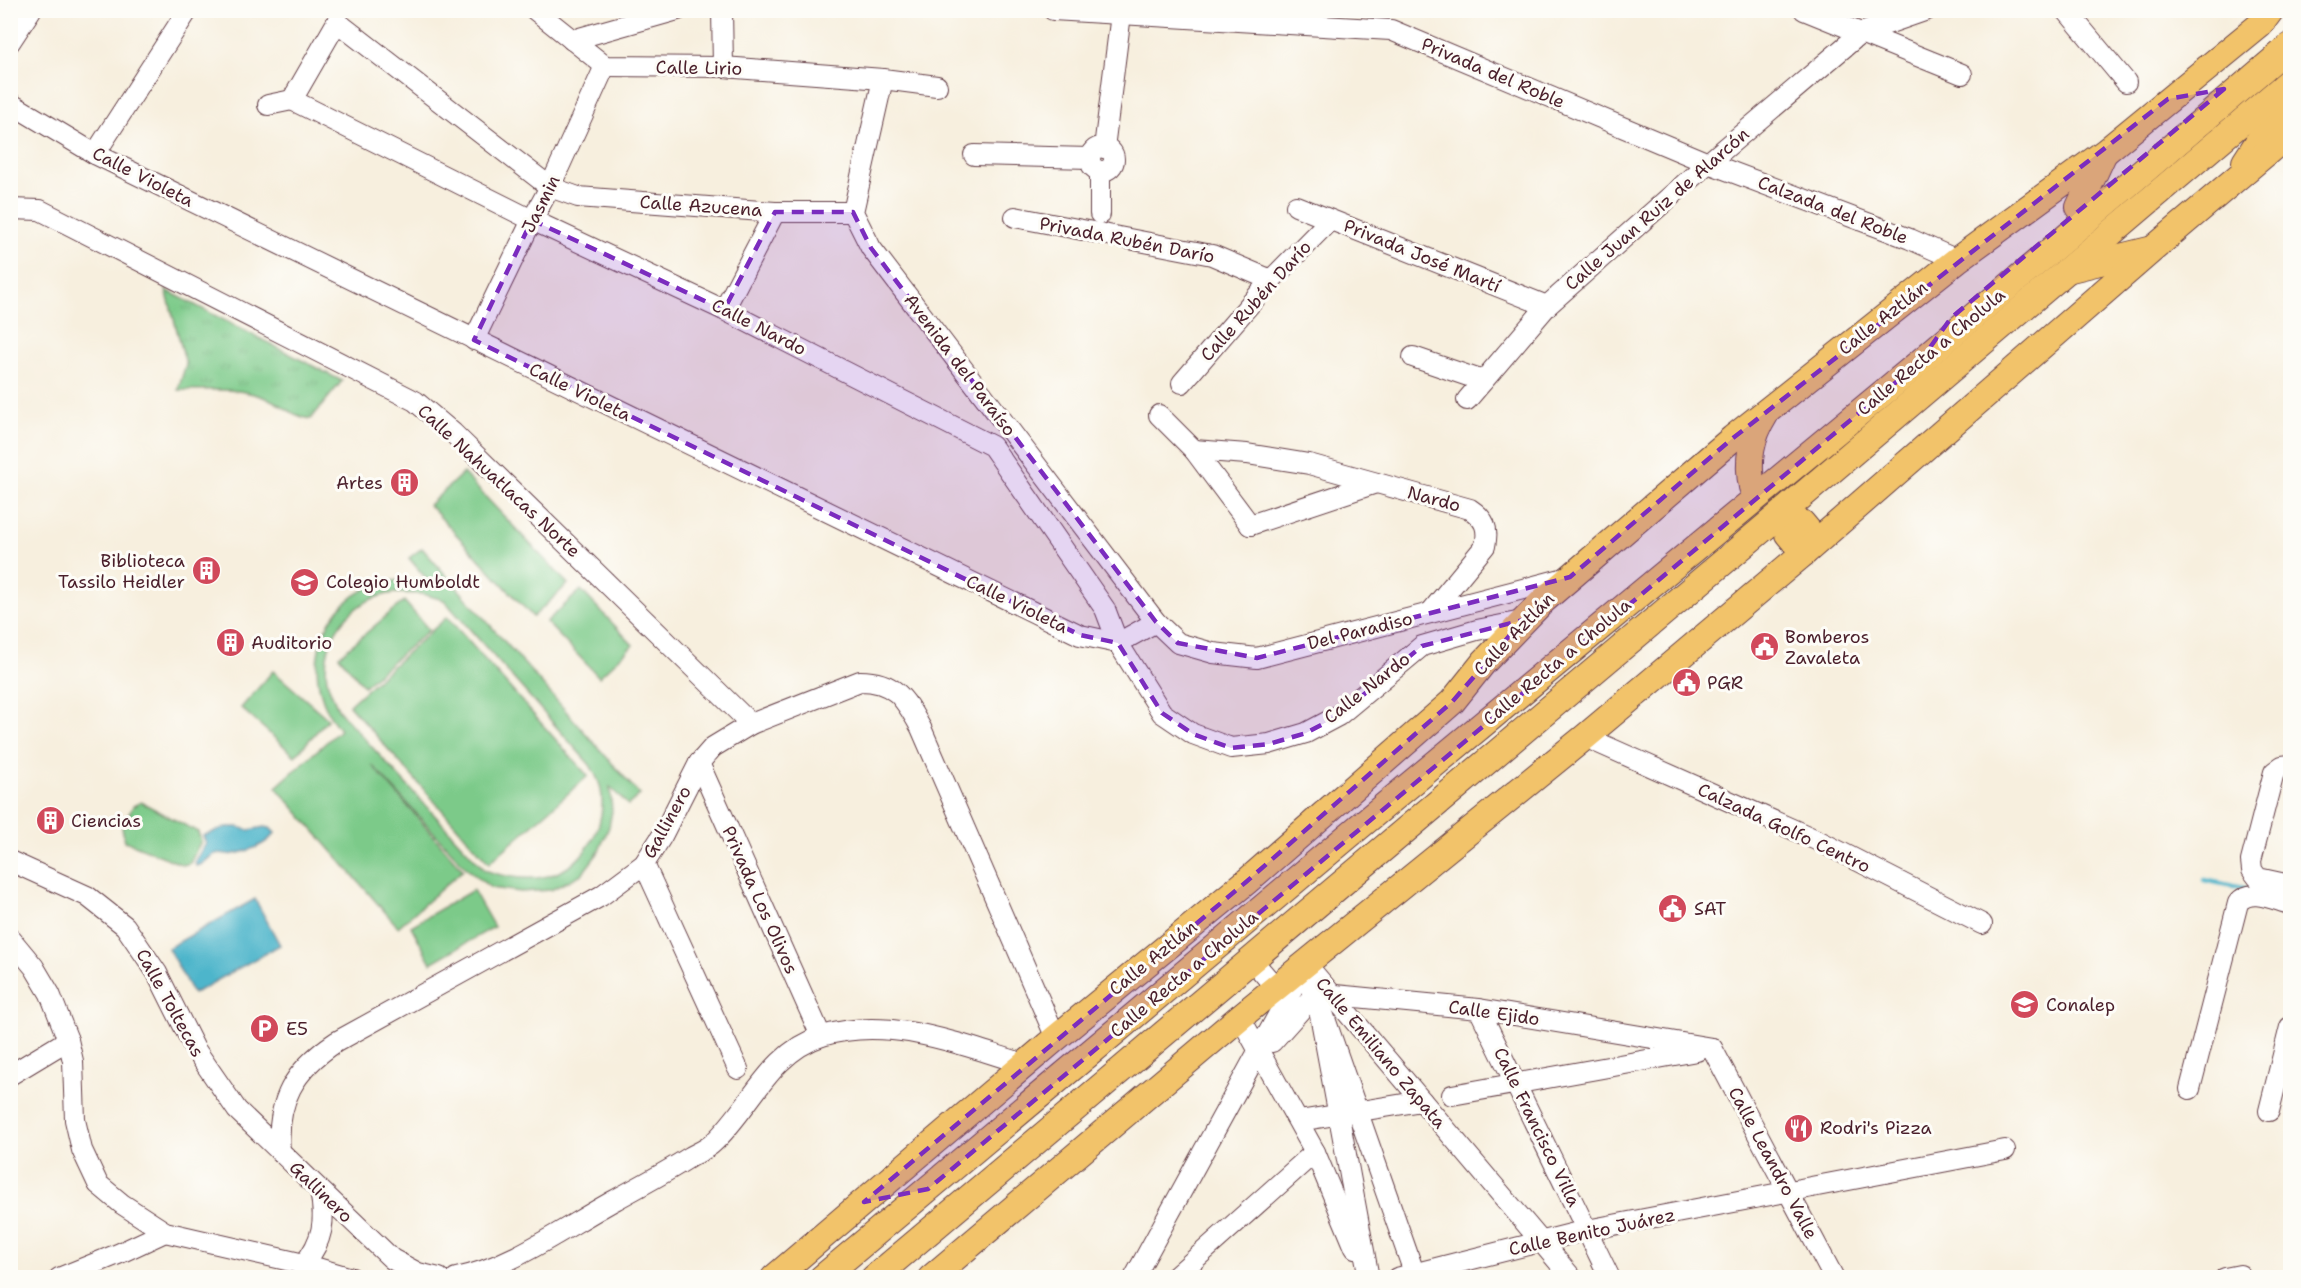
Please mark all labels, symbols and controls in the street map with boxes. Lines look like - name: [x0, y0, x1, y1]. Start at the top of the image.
- street label: Privada del Roble: [1418, 32, 1568, 114]
- street label: Calle Lirio: [655, 55, 743, 81]
- street label: Calle Juan Ruiz de Alarcón: [1560, 122, 1754, 296]
- street label: Calle Violeta: [88, 141, 198, 213]
- street label: Calzada del Roble: [1754, 170, 1912, 250]
- street label: Jasmin: [516, 171, 566, 237]
- street label: Calle Azucena: [639, 190, 763, 222]
- street label: Privada Rubén Darío: [1037, 211, 1217, 269]
- street label: Privada José Martí: [1340, 214, 1504, 298]
- street label: Calle Rubén Darío: [1195, 235, 1317, 367]
- street label: Calle Aztlán: [1833, 276, 1933, 360]
- street label: Calle Recta a Cholula: [1852, 283, 2010, 421]
- street label: Avenida del Paraíso: [898, 289, 1022, 441]
- street label: Calle Nardo: [708, 293, 810, 361]
- street label: Calle Violeta: [525, 357, 635, 427]
- street label: Calle Nahuatlacas Norte: [412, 399, 586, 563]
- building icon: Artes: [388, 467, 420, 499]
- place label: Artes: [336, 471, 383, 495]
- street label: Nardo: [1405, 480, 1463, 518]
- place label: Biblioteca Tassilo Heidler: [58, 549, 185, 594]
- building icon: Biblioteca Tassilo Heidler: [190, 555, 222, 587]
- school or university icon: Colegio Humboldt: [289, 566, 321, 598]
- street label: Calle Violeta: [962, 569, 1072, 639]
- place label: Colegio Humboldt: [326, 570, 480, 594]
- street label: Calle Aztlán: [1468, 587, 1560, 681]
- street label: Calle Recta a Cholula: [1478, 593, 1636, 731]
- street label: Del Paradiso: [1305, 606, 1415, 656]
- place label: Bomberos Zavaleta: [1785, 625, 1869, 670]
- building icon: Auditorio: [214, 627, 246, 659]
- place label: Auditorio: [251, 631, 332, 655]
- public building icon: Bomberos Zavaleta: [1748, 631, 1780, 663]
- street label: Calle Nardo: [1319, 647, 1415, 729]
- public building icon: PGR: [1670, 667, 1702, 699]
- place label: PGR: [1707, 671, 1743, 695]
- street label: Calzada Golfo Centro: [1694, 777, 1874, 879]
- street label: Gallinero: [637, 781, 697, 863]
- building icon: Ciencias: [34, 805, 66, 837]
- place label: Ciencias: [71, 809, 141, 833]
- street label: Privada Los Olivos: [717, 822, 803, 978]
- public building icon: SAT: [1657, 893, 1689, 925]
- place label: SAT: [1694, 897, 1726, 921]
- street label: Calle Recta a Cholula: [1105, 905, 1263, 1043]
- street label: Calle Aztlán: [1104, 915, 1202, 1001]
- street label: Calle Toltecas: [130, 945, 210, 1061]
- street label: Calle Emiliano Zapata: [1311, 972, 1451, 1134]
- school or university icon: Conalep: [2009, 989, 2041, 1021]
- place label: Conalep: [2046, 993, 2115, 1017]
- street label: Calle Ejido: [1447, 995, 1541, 1031]
- parking icon: E5: [249, 1013, 281, 1045]
- place label: E5: [286, 1017, 308, 1041]
- street label: Calle Francisco Villa: [1488, 1043, 1586, 1211]
- street label: Calle Leandro Valle: [1723, 1083, 1823, 1243]
- restaurant icon: Rodri's Pizza: [1783, 1112, 1815, 1144]
- place label: Rodri's Pizza: [1820, 1116, 1932, 1140]
- street label: Gallinero: [284, 1156, 358, 1228]
- street label: Calle Benito Juárez: [1507, 1203, 1677, 1261]

